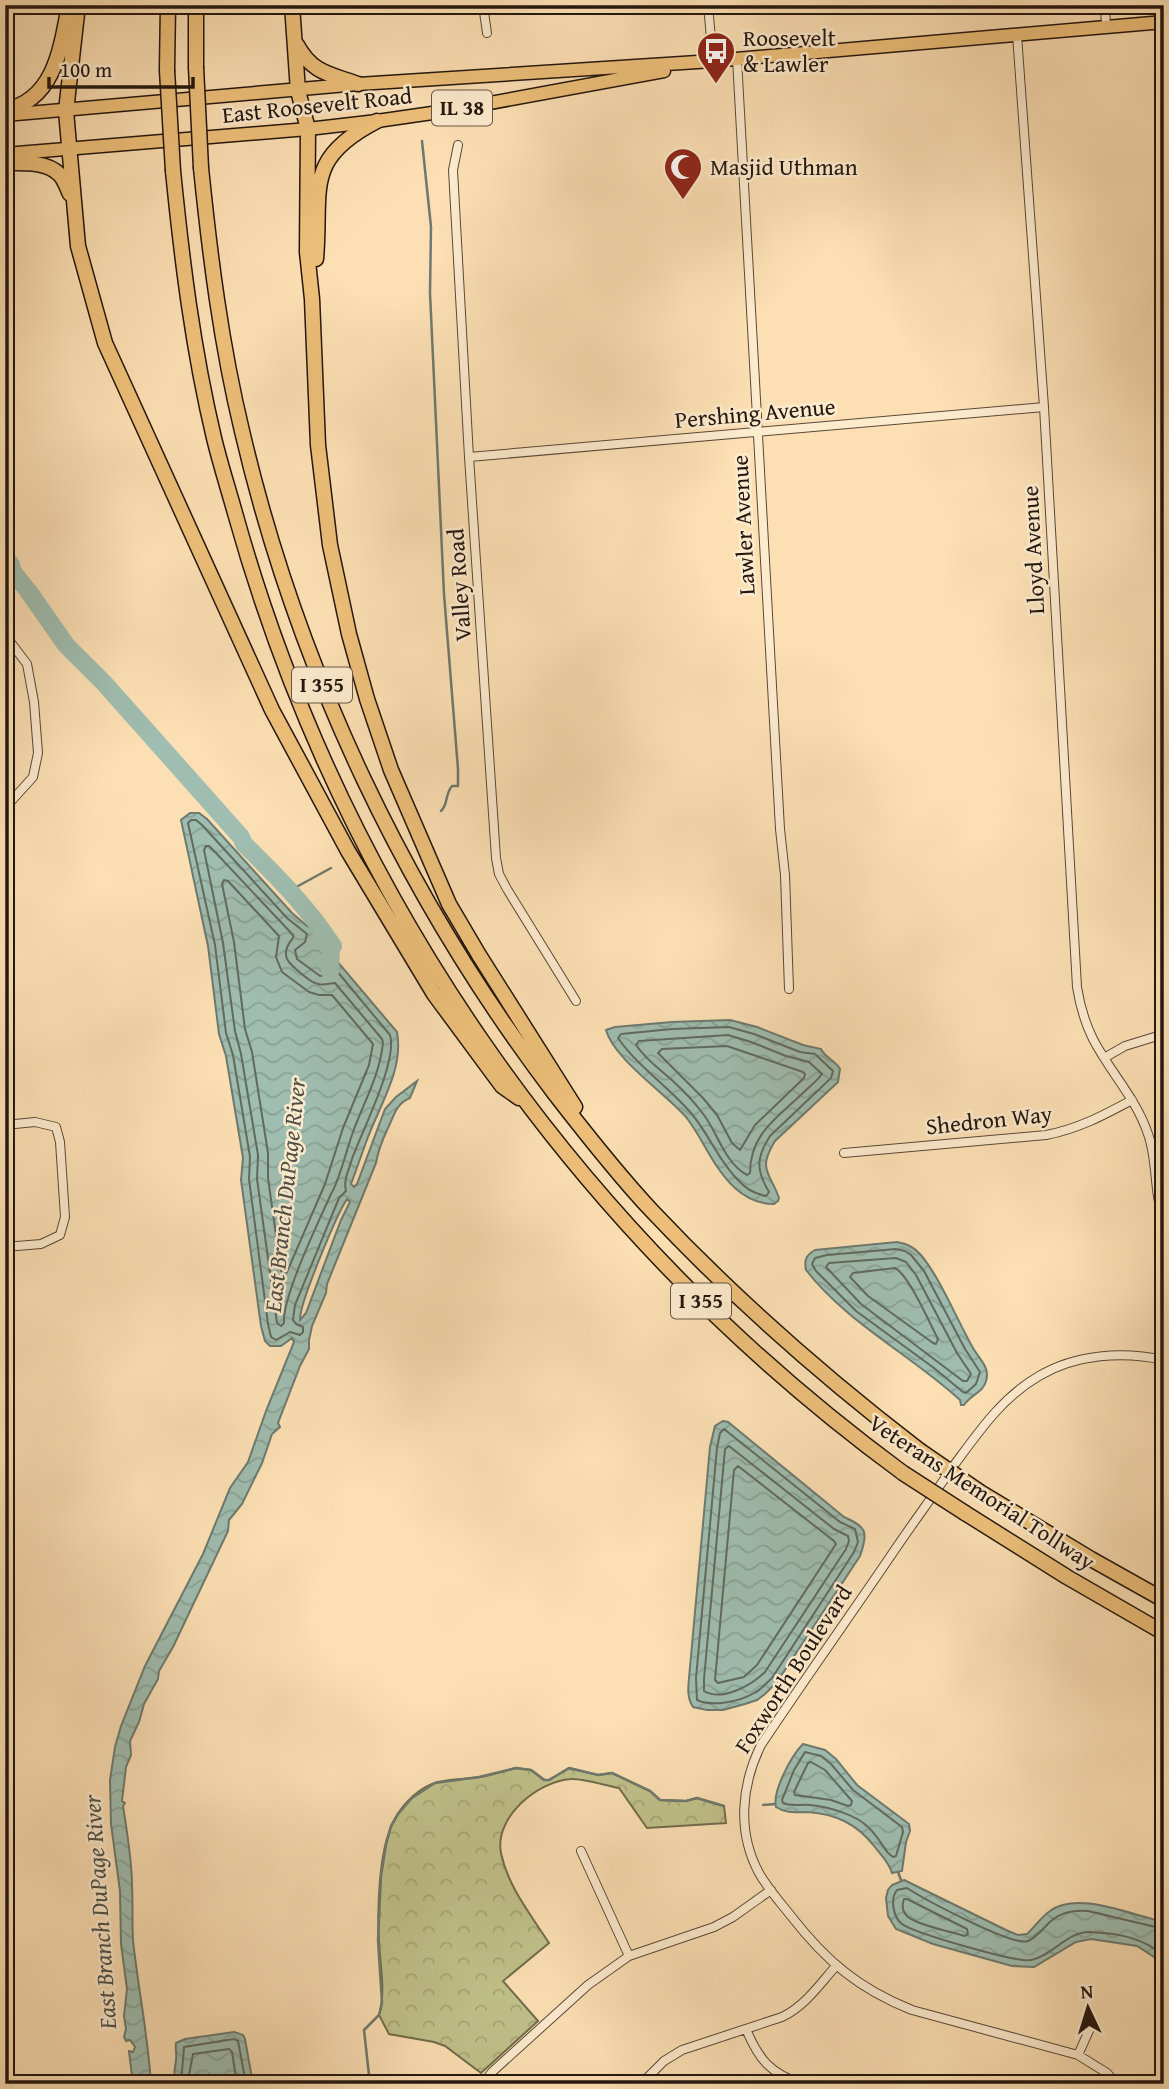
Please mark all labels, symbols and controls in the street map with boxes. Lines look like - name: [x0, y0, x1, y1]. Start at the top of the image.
- place label: Roosevelt & Lawler: [743, 21, 836, 80]
- bus stop icon: Roosevelt & Lawler: [695, 30, 737, 85]
- scale bar: [49, 46, 192, 90]
- text: 100 m: [60, 54, 112, 85]
- street label: East Roosevelt Road: [220, 78, 414, 131]
- road number: IL 38: [432, 90, 492, 126]
- mosque icon: Masjid Uthman: [662, 146, 704, 201]
- place label: Masjid Uthman: [710, 150, 858, 183]
- street label: Pershing Avenue: [673, 389, 837, 436]
- street label: Lawler Avenue: [722, 454, 763, 596]
- street label: Lloyd Avenue: [1013, 485, 1052, 615]
- street label: Valley Road: [438, 527, 479, 643]
- road number: I 355: [292, 668, 352, 702]
- water label: East Branch DuPage River: [255, 1075, 314, 1315]
- street label: Shedron Way: [924, 1096, 1054, 1143]
- road number: I 355: [671, 1284, 731, 1318]
- street label: Veterans Memorial Tollway: [863, 1406, 1102, 1578]
- street label: Foxworth Boulevard: [726, 1578, 860, 1759]
- water label: East Branch DuPage River: [74, 1792, 125, 2032]
- north arrow: [1054, 1974, 1124, 2044]
- text: N: [1080, 1977, 1094, 2005]

